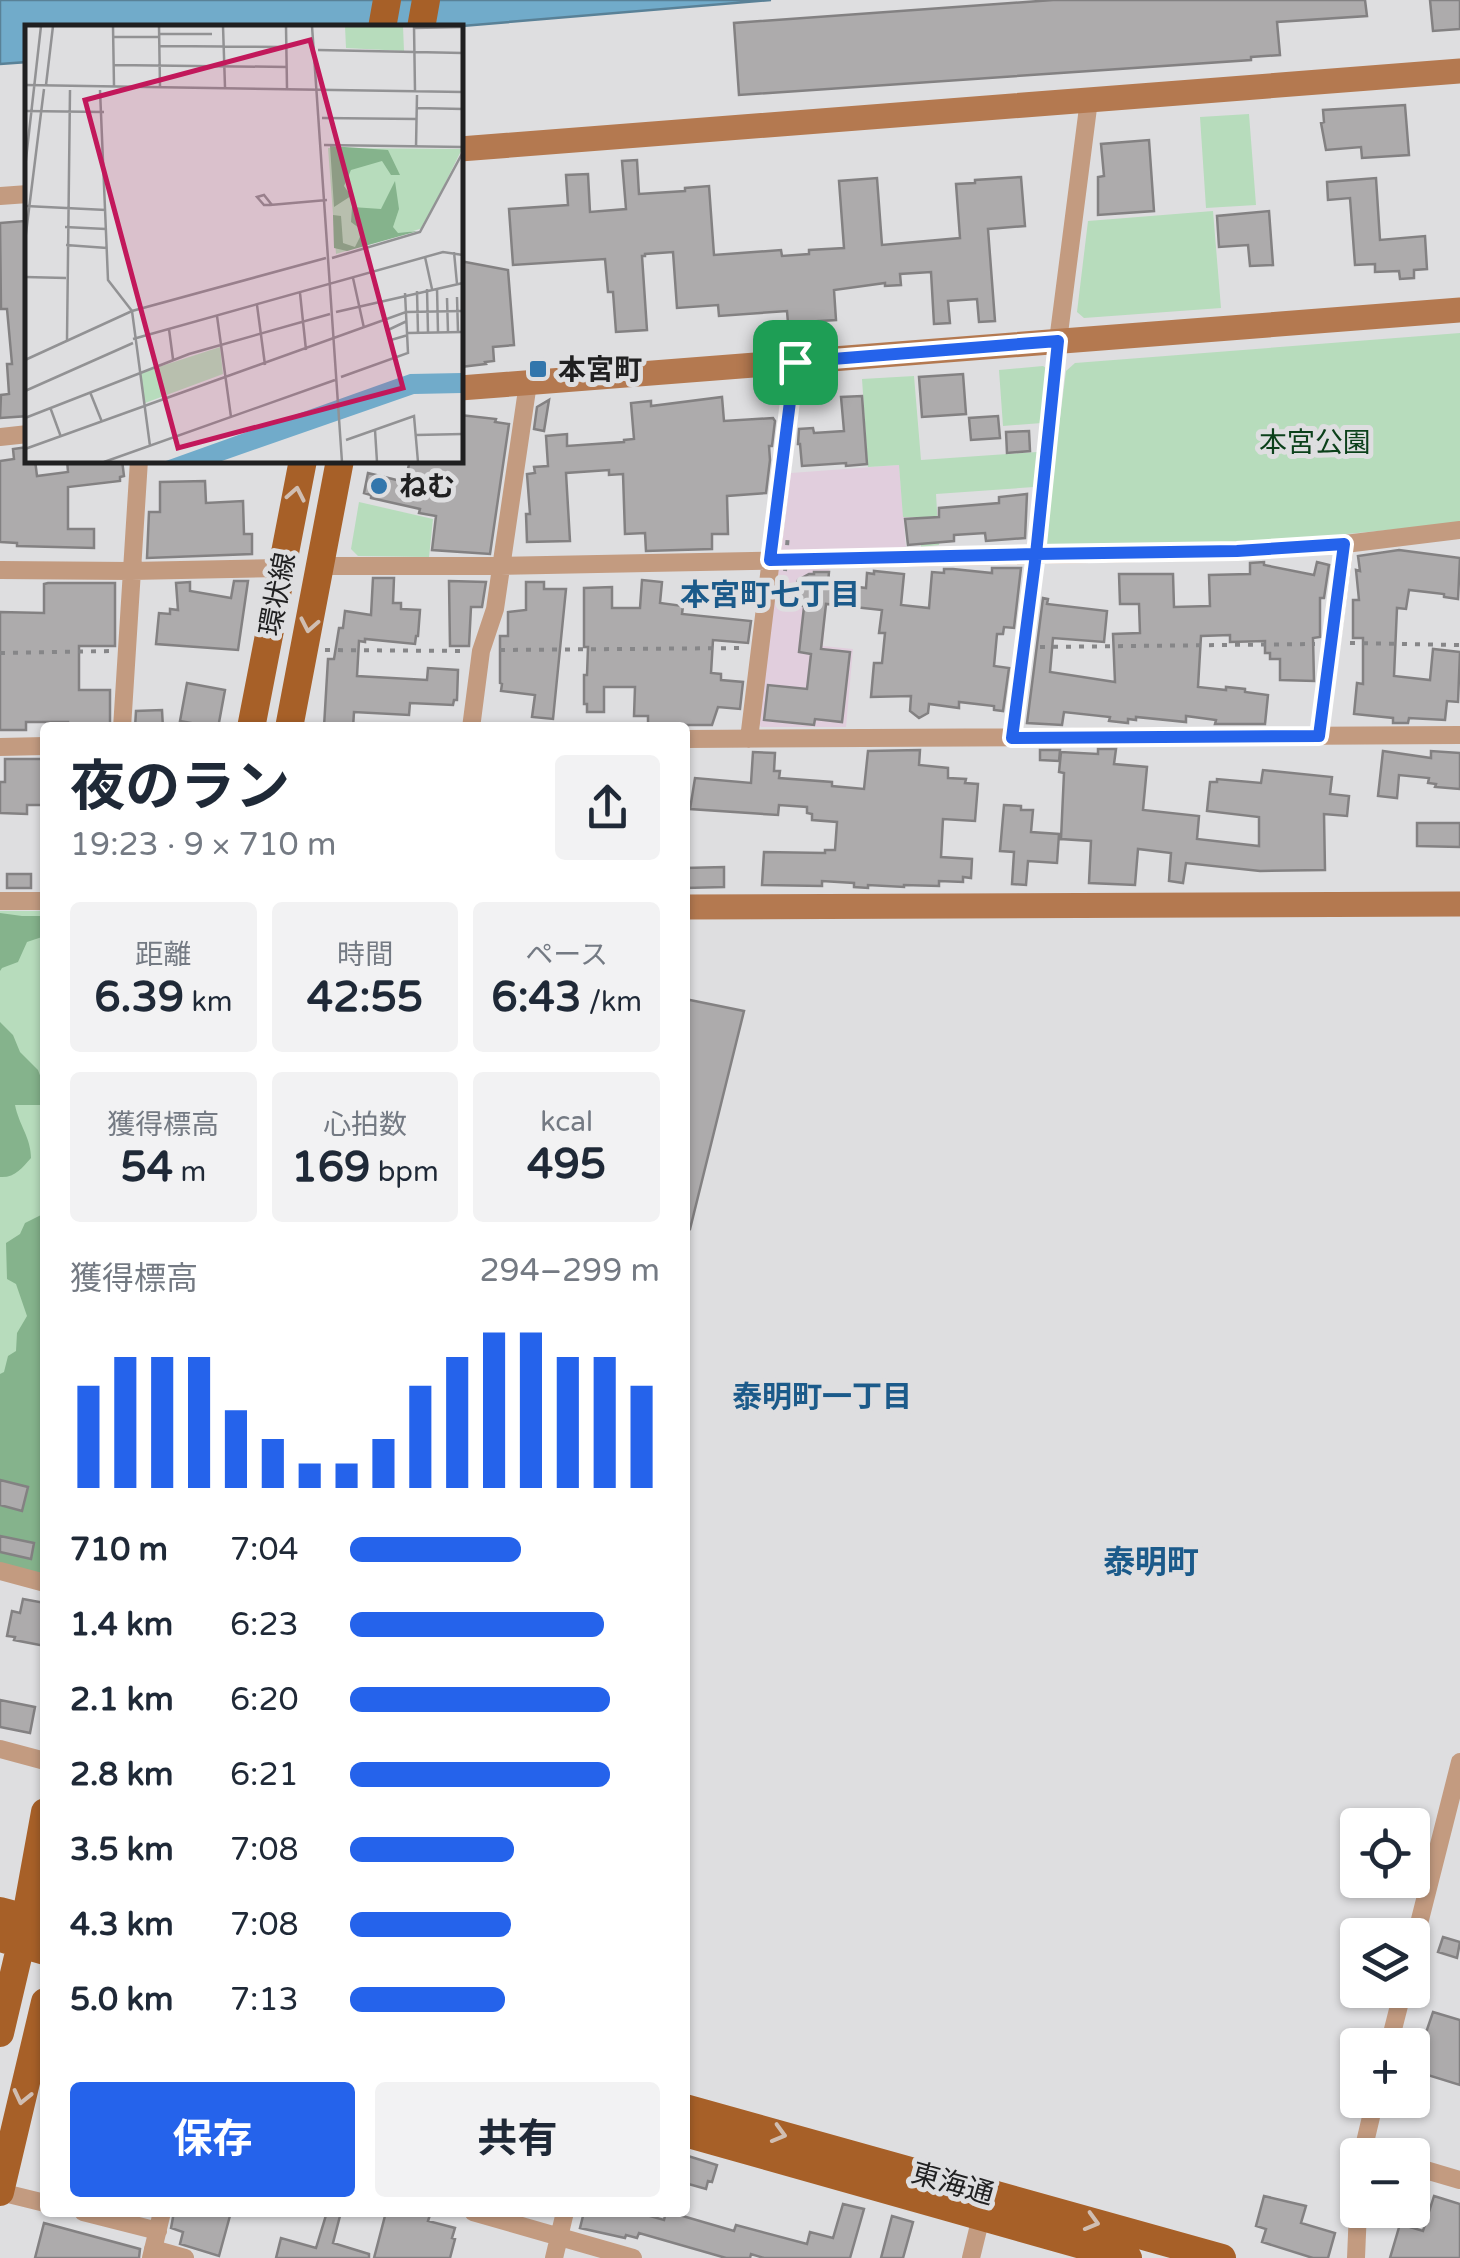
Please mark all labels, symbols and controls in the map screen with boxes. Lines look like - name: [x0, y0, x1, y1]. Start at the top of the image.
- inset map: [25, 25, 462, 462]
- pin: [753, 320, 838, 405]
- icon: arrive: [768, 335, 823, 390]
- place label: 本宮町: [558, 353, 642, 387]
- marker: 本宮町: [527, 358, 549, 380]
- park label: 本宮公園: [1259, 426, 1371, 460]
- place label: ねむ: [399, 470, 455, 504]
- marker: ねむ: [368, 475, 390, 497]
- one-way arrow: [285, 486, 306, 503]
- street label: 環状線: [253, 550, 303, 639]
- district label: 本宮町七丁目: [680, 577, 860, 614]
- one-way arrow: [299, 616, 320, 633]
- text: 夜のラン: [70, 755, 290, 821]
- button: share: [555, 755, 660, 860]
- text: 19:23 · 9 × 710 m: [70, 826, 336, 864]
- text: 距離: [135, 938, 191, 972]
- text: 時間: [337, 938, 393, 972]
- text: ペース: [525, 938, 608, 972]
- text: 6.39: [94, 972, 184, 1023]
- text: 42:55: [307, 972, 423, 1023]
- text: 6:43: [491, 972, 581, 1023]
- text: km: [184, 985, 232, 1019]
- text: /km: [581, 985, 642, 1019]
- text: kcal: [540, 1105, 593, 1139]
- text: 獲得標高: [107, 1108, 219, 1142]
- text: 心拍数: [323, 1108, 407, 1142]
- text: 495: [527, 1139, 606, 1190]
- text: 54: [120, 1142, 173, 1193]
- text: 169: [291, 1142, 370, 1193]
- text: m: [173, 1155, 206, 1189]
- text: bpm: [370, 1155, 439, 1189]
- text: 294–299 m: [480, 1252, 660, 1290]
- text: 獲得標高: [70, 1260, 198, 1298]
- district label: 泰明町一丁目: [732, 1379, 912, 1416]
- text: 710 m: [70, 1531, 168, 1569]
- text: 7:04: [230, 1531, 299, 1569]
- district label: 泰明町: [1103, 1544, 1199, 1582]
- text: 1.4 km: [70, 1606, 173, 1644]
- text: 6:23: [230, 1606, 299, 1644]
- text: 2.1 km: [70, 1681, 174, 1719]
- text: 6:20: [230, 1681, 299, 1719]
- text: 2.8 km: [70, 1756, 174, 1794]
- text: 6:21: [230, 1756, 299, 1794]
- map controls: [1340, 1808, 1430, 2228]
- button: locate: [1340, 1808, 1430, 1898]
- text: 3.5 km: [70, 1831, 174, 1869]
- text: 7:08: [230, 1831, 299, 1869]
- text: 4.3 km: [70, 1906, 174, 1944]
- text: 7:08: [230, 1906, 299, 1944]
- button: layers: [1340, 1918, 1430, 2008]
- text: 5.0 km: [70, 1981, 173, 2019]
- text: 7:13: [230, 1981, 299, 2019]
- button: +: [1340, 2028, 1430, 2118]
- button: 保存: [70, 2082, 355, 2197]
- button: 共有: [375, 2082, 660, 2197]
- one-way arrow: [13, 2088, 34, 2105]
- one-way arrow: [770, 2123, 787, 2144]
- button: −: [1340, 2138, 1430, 2228]
- street label: 東海通: [908, 2156, 998, 2212]
- one-way arrow: [1083, 2210, 1100, 2231]

